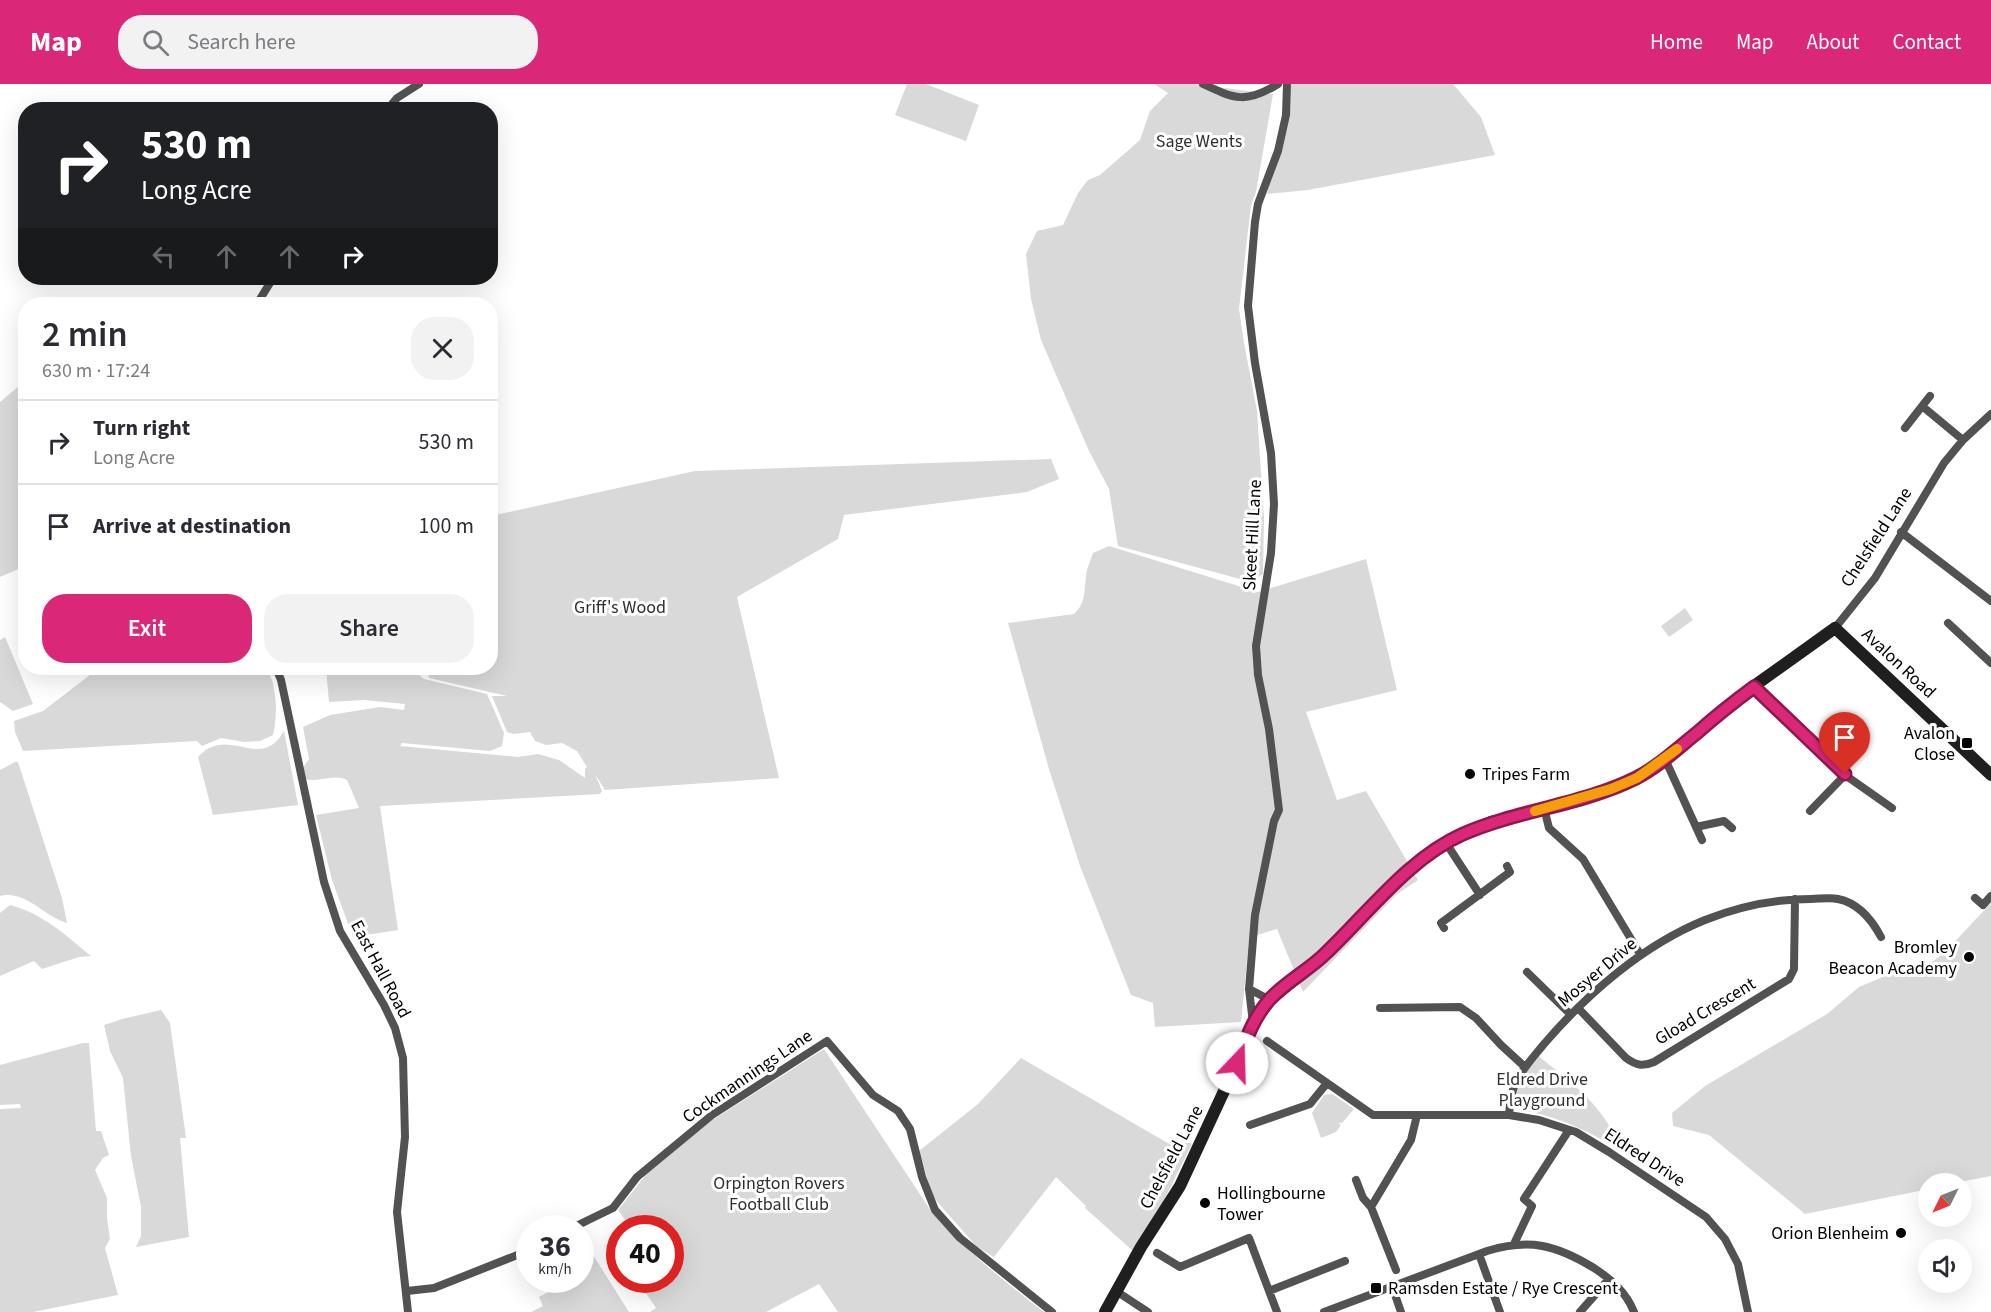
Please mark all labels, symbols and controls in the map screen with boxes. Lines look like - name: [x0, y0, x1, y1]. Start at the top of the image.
- search box: [118, 15, 538, 69]
- text: Map: [30, 22, 82, 62]
- icon: search: [139, 26, 172, 59]
- text: Search here: [187, 26, 296, 58]
- text: Home: [1650, 27, 1703, 57]
- text: Map: [1736, 27, 1774, 57]
- text: About: [1807, 27, 1859, 57]
- text: Contact: [1892, 27, 1961, 57]
- text: 530 m: [141, 115, 252, 175]
- icon: right: [42, 126, 120, 204]
- park label: Sage Wents: [1156, 129, 1242, 154]
- text: Long Acre: [141, 171, 252, 210]
- icon: left: [147, 240, 180, 273]
- icon: ahead: [210, 240, 243, 273]
- icon: ahead: [273, 240, 306, 273]
- icon: right: [336, 240, 369, 273]
- text: 2 min: [42, 309, 128, 360]
- button: close: [411, 317, 474, 380]
- text: 630 m · 17:24: [42, 357, 150, 385]
- text: Turn right: [93, 412, 190, 444]
- icon: right: [42, 426, 75, 459]
- text: 530 m: [419, 426, 474, 458]
- text: Long Acre: [93, 444, 175, 472]
- street label: Skeet Hill Lane: [1237, 479, 1268, 591]
- street label: Chelsfield Lane: [1835, 482, 1918, 592]
- icon: arrive: [42, 510, 75, 543]
- text: Arrive at destination: [93, 510, 291, 542]
- text: 100 m: [419, 510, 474, 542]
- button: Exit: [42, 594, 252, 663]
- button: Share: [264, 594, 474, 663]
- park label: Griff's Wood: [574, 595, 666, 620]
- street label: Avalon Road: [1856, 622, 1941, 704]
- pin: [1819, 712, 1870, 774]
- icon: arrive: [1828, 721, 1861, 754]
- place label: Avalon Close: [1904, 721, 1955, 767]
- marker: Avalon Close: [1960, 736, 1974, 750]
- place label: Tripes Farm: [1482, 762, 1570, 787]
- marker: Tripes Farm: [1463, 767, 1477, 781]
- street label: East Hall Road: [344, 916, 417, 1023]
- street label: Mosyer Drive: [1552, 932, 1642, 1013]
- place label: Bromley Beacon Academy: [1829, 935, 1958, 981]
- marker: Bromley Beacon Academy: [1962, 950, 1976, 964]
- street label: Gload Crescent: [1650, 972, 1760, 1051]
- street label: Cockmannings Lane: [677, 1024, 817, 1129]
- position arrow: [1205, 1031, 1269, 1095]
- park label: Eldred Drive Playground: [1496, 1067, 1588, 1113]
- street label: Chelsfield Lane: [1134, 1101, 1209, 1214]
- street label: Eldred Drive: [1599, 1122, 1690, 1193]
- park label: Orpington Rovers Football Club: [713, 1171, 845, 1217]
- north arrow: [1918, 1173, 1972, 1227]
- map controls: [1918, 1173, 1972, 1293]
- place label: Hollingbourne Tower: [1217, 1181, 1326, 1227]
- marker: Hollingbourne Tower: [1198, 1196, 1212, 1210]
- speed limit sign: 40: [606, 1215, 684, 1293]
- place label: Orion Blenheim: [1771, 1221, 1889, 1246]
- text: 36: [539, 1225, 571, 1268]
- marker: Orion Blenheim: [1894, 1226, 1908, 1240]
- button: sound: [1918, 1239, 1972, 1293]
- text: km/h: [538, 1259, 572, 1280]
- place label: Ramsden Estate / Rye Crescent: [1388, 1276, 1618, 1301]
- marker: Ramsden Estate / Rye Crescent: [1369, 1281, 1383, 1295]

